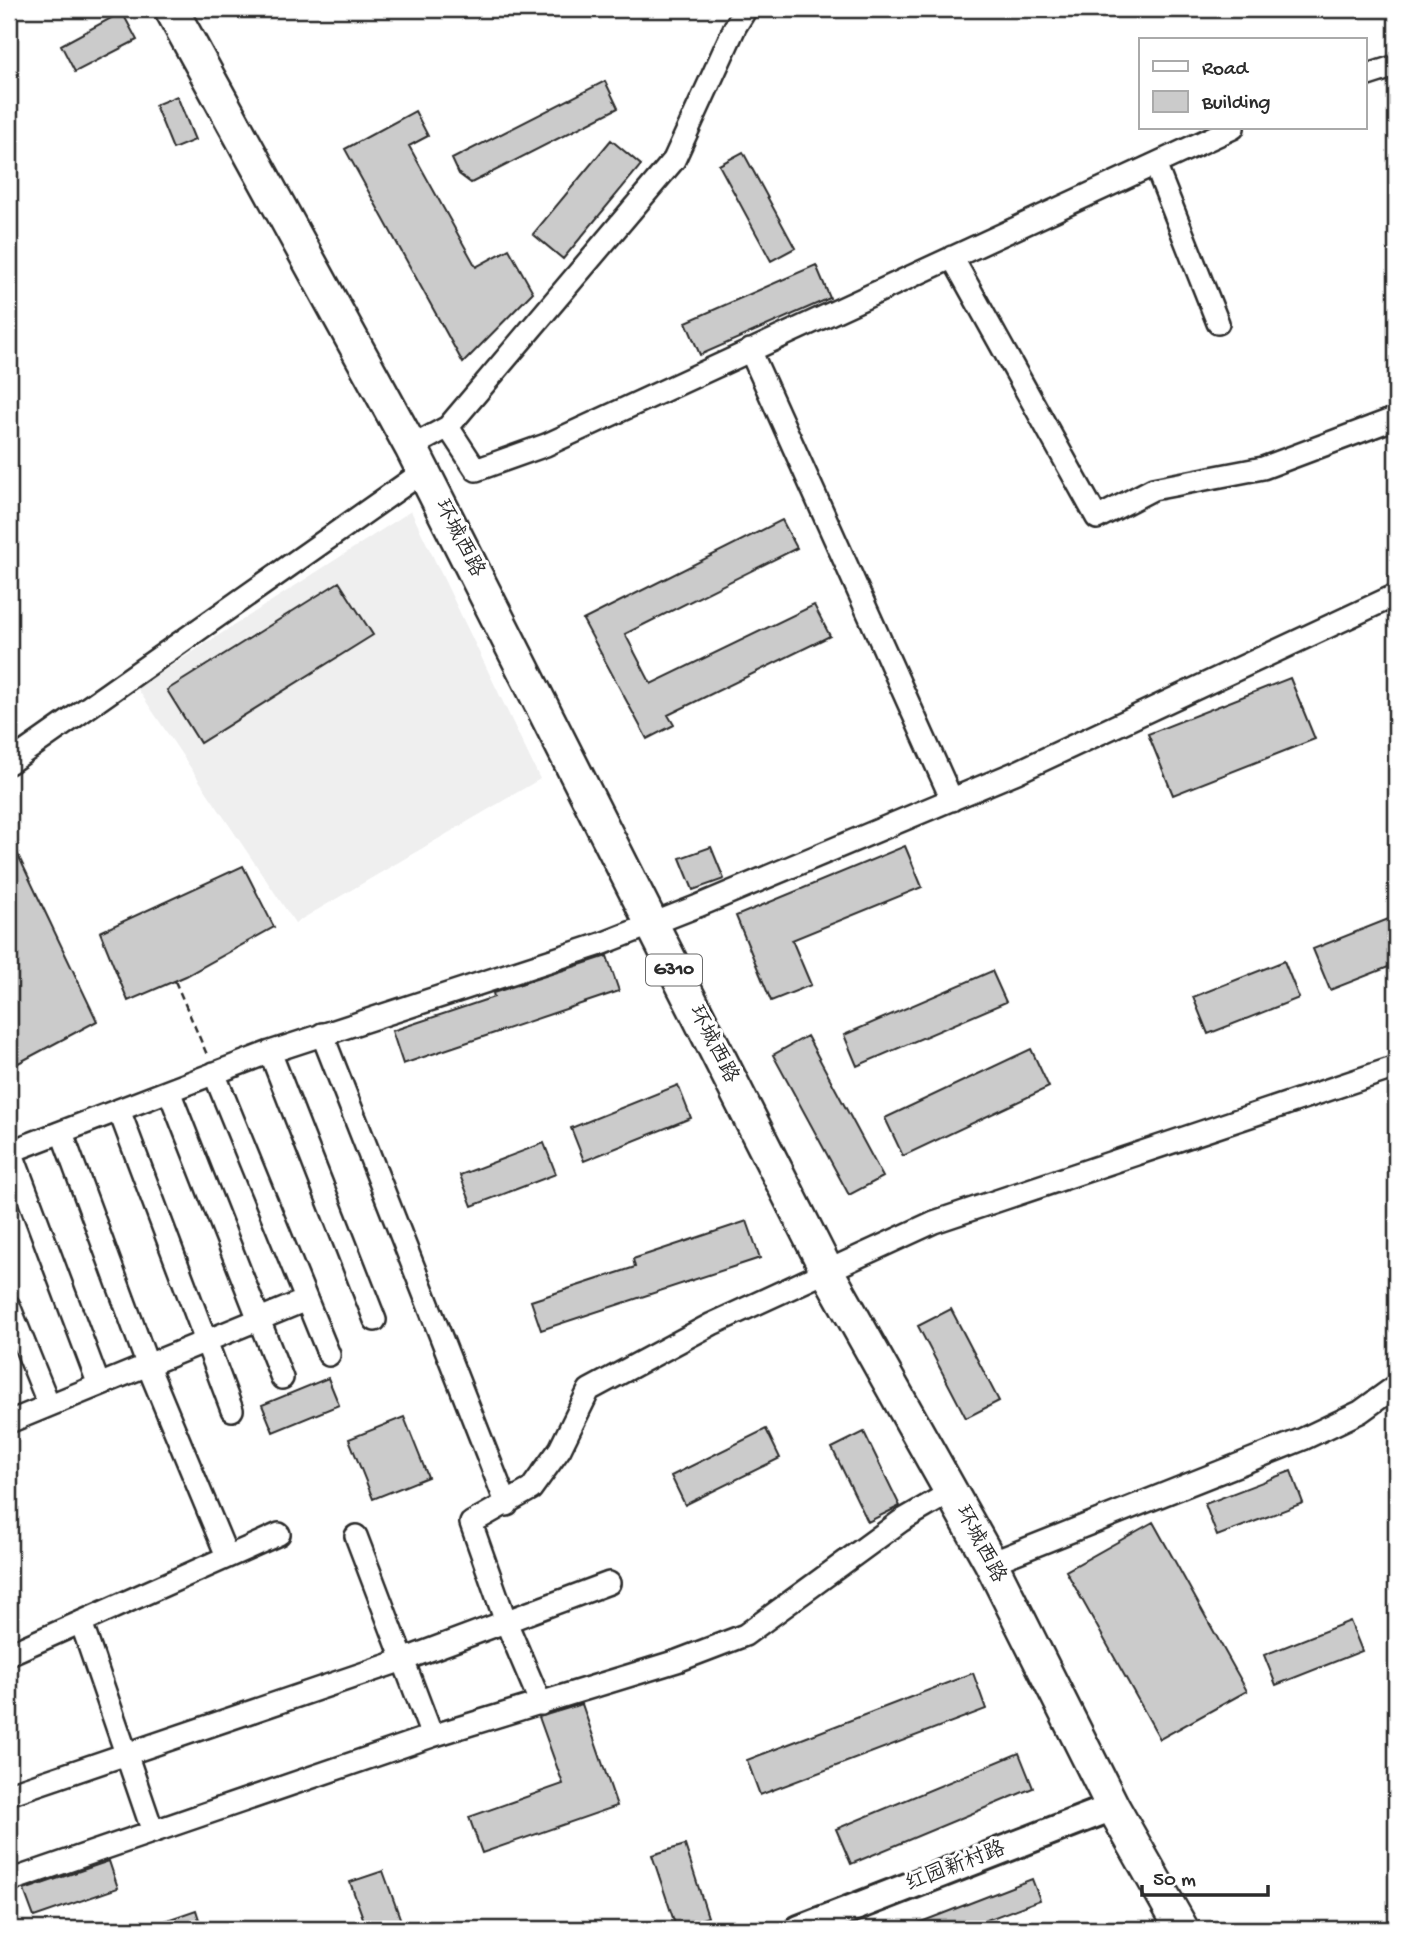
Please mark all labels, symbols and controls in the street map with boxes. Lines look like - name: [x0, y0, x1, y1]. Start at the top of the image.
- legend: [1139, 38, 1366, 130]
- text: Road: [1202, 58, 1250, 83]
- text: Building: [1201, 92, 1271, 117]
- street label: 环城西路: [428, 495, 490, 582]
- road number: G310: [646, 954, 702, 986]
- street label: 环城西路: [682, 1001, 744, 1088]
- street label: 环城西路: [948, 1501, 1012, 1588]
- street label: 红园新村路: [902, 1836, 1009, 1898]
- scale bar: [1142, 1854, 1268, 1898]
- text: 50 m: [1153, 1869, 1196, 1894]

